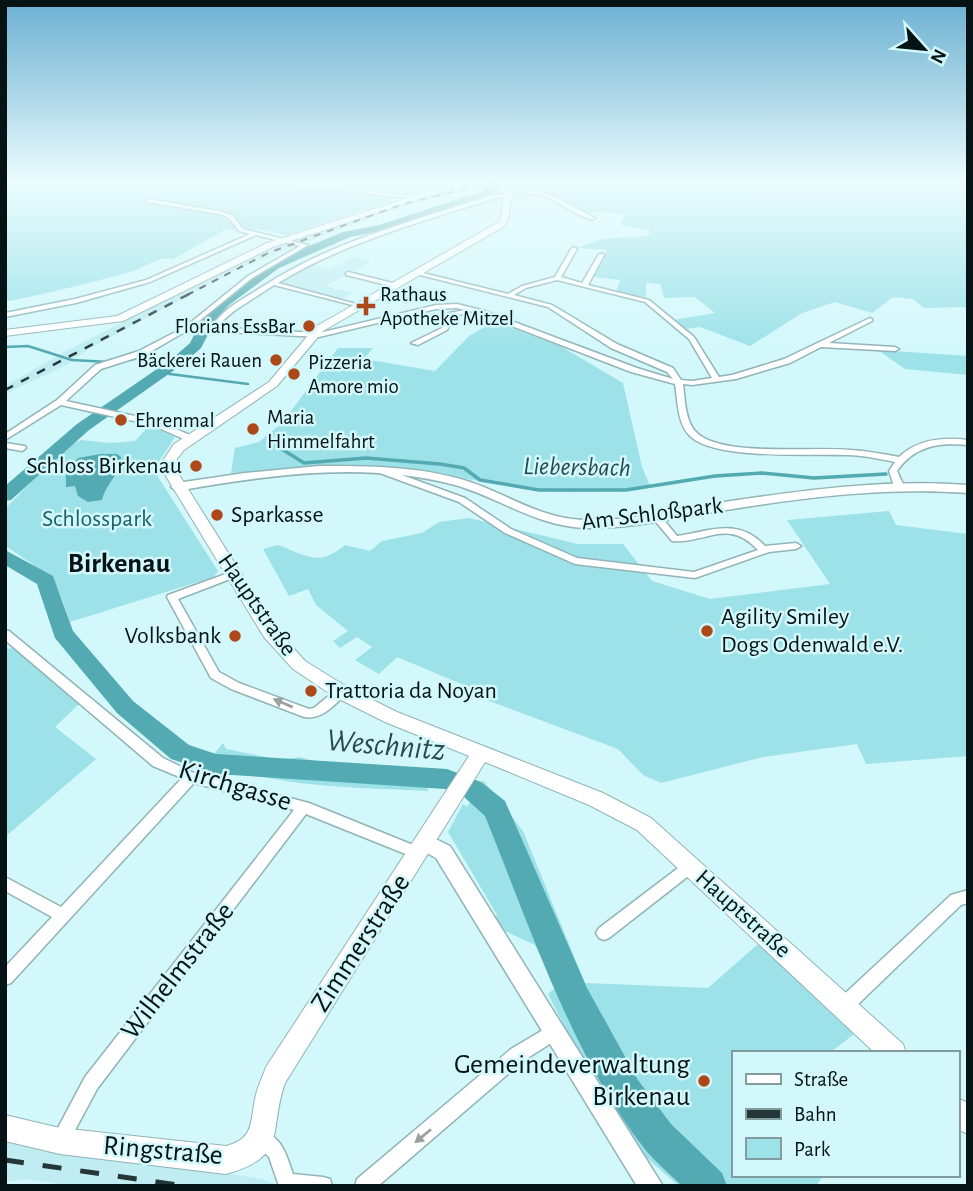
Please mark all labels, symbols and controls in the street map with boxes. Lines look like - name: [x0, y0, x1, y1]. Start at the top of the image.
- north arrow: [889, 14, 959, 84]
- text: N: [926, 46, 949, 66]
- place label: Rathaus Apotheke Mitzel: [380, 284, 514, 329]
- marker: Rathaus Apotheke Mitzel: [358, 298, 374, 314]
- place label: Florians EssBar: [175, 316, 295, 337]
- marker: Florians EssBar: [301, 318, 317, 334]
- place label: Bäckerei Rauen: [137, 350, 262, 371]
- marker: Bäckerei Rauen: [268, 352, 284, 368]
- place label: Pizzeria Amore mio: [308, 352, 399, 397]
- marker: Pizzeria Amore mio: [286, 366, 302, 382]
- place label: Maria Himmelfahrt: [267, 407, 375, 452]
- place label: Ehrenmal: [135, 410, 215, 431]
- marker: Ehrenmal: [113, 412, 129, 428]
- marker: Maria Himmelfahrt: [245, 421, 261, 437]
- water label: Liebersbach: [523, 453, 631, 481]
- place label: Schloss Birkenau: [26, 454, 182, 478]
- marker: Schloss Birkenau: [188, 458, 204, 474]
- street label: Am Schloßpark: [580, 493, 724, 535]
- place label: Sparkasse: [231, 503, 324, 527]
- park label: Schlosspark: [42, 507, 152, 531]
- marker: Sparkasse: [209, 507, 225, 523]
- district label: Birkenau: [68, 550, 171, 578]
- street label: Hauptstraße: [213, 550, 301, 660]
- place label: Agility Smiley Dogs Odenwald e.V.: [721, 605, 903, 657]
- marker: Agility Smiley Dogs Odenwald e.V.: [699, 623, 715, 639]
- place label: Volksbank: [124, 624, 221, 648]
- marker: Volksbank: [227, 628, 243, 644]
- place label: Trattoria da Noyan: [325, 679, 497, 703]
- marker: Trattoria da Noyan: [303, 683, 319, 699]
- one-way arrow: [272, 697, 293, 708]
- water label: Weschnitz: [325, 724, 447, 766]
- street label: Kirchgasse: [175, 756, 295, 816]
- street label: Hauptstraße: [691, 865, 795, 963]
- street label: Zimmerstraße: [306, 869, 416, 1017]
- street label: Wilhelmstraße: [116, 897, 240, 1045]
- place label: Gemeindeverwaltung Birkenau: [454, 1051, 690, 1111]
- legend: [732, 1051, 959, 1177]
- text: Straße: [794, 1069, 848, 1090]
- marker: Gemeindeverwaltung Birkenau: [696, 1073, 712, 1089]
- text: Bahn: [794, 1104, 837, 1125]
- one-way arrow: [414, 1128, 432, 1144]
- street label: Ringstraße: [102, 1132, 224, 1170]
- text: Park: [794, 1139, 831, 1160]

